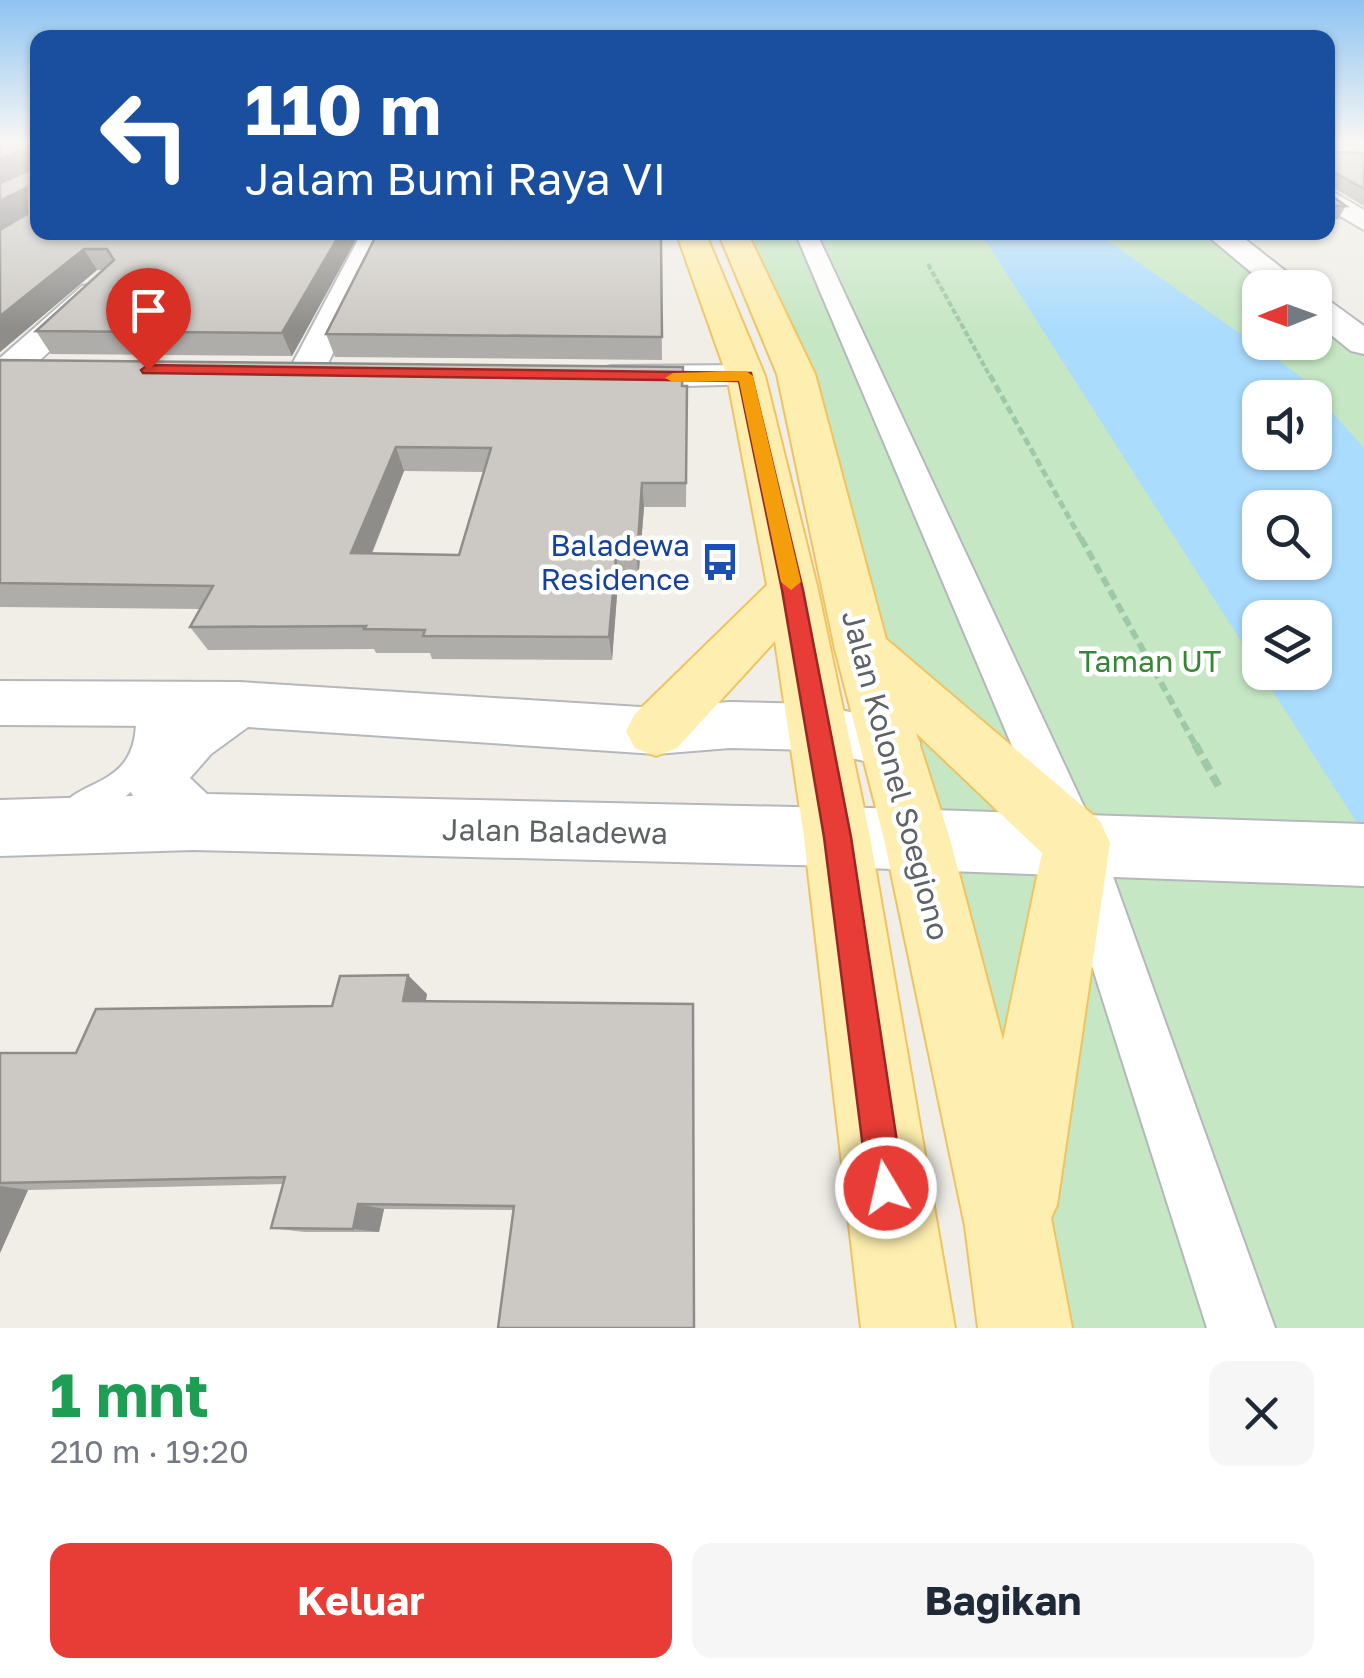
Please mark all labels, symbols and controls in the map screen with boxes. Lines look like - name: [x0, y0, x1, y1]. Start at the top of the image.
- text: 110 m: [245, 66, 441, 150]
- icon: left: [80, 70, 210, 200]
- text: Jalam Bumi Raya VI: [245, 151, 666, 205]
- pin: [106, 268, 191, 371]
- north arrow: [1242, 270, 1332, 360]
- map controls: [1242, 270, 1332, 690]
- icon: arrive: [121, 283, 176, 338]
- button: sound: [1242, 380, 1332, 470]
- button: search: [1242, 490, 1332, 580]
- place label: Baladewa Residence: [541, 527, 690, 597]
- bus stop icon: Baladewa Residence: [699, 541, 741, 583]
- button: layers: [1242, 600, 1332, 690]
- street label: Jalan Kolonel Soegiono: [835, 606, 957, 944]
- park label: Taman UT: [1079, 643, 1221, 679]
- street label: Jalan Baladewa: [442, 811, 668, 851]
- position arrow: [834, 1136, 938, 1240]
- text: 1 mnt: [50, 1358, 209, 1430]
- button: close: [1209, 1361, 1314, 1466]
- text: 210 m · 19:20: [50, 1432, 249, 1470]
- button: Keluar: [50, 1543, 672, 1658]
- button: Bagikan: [692, 1543, 1314, 1658]

